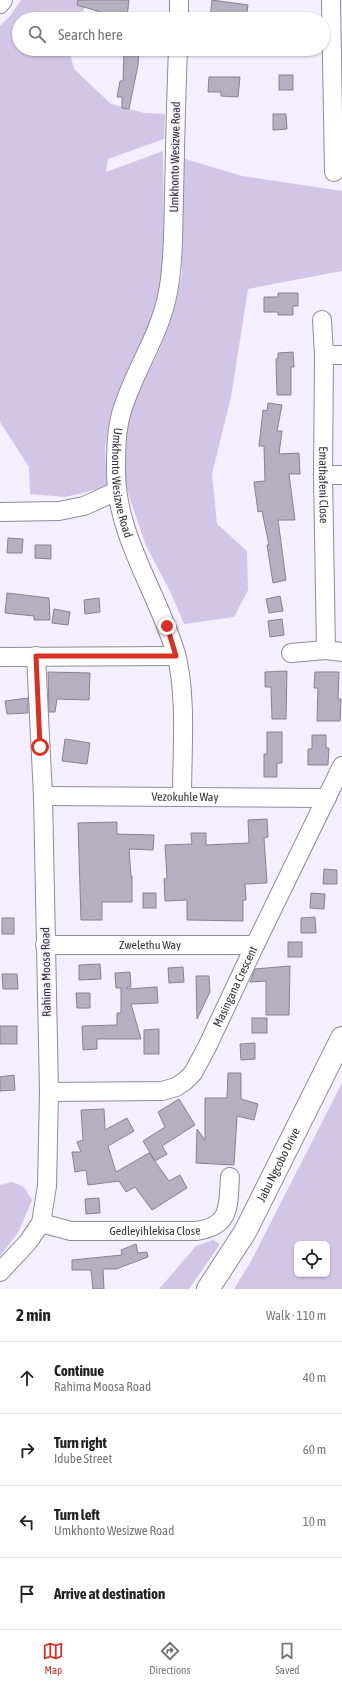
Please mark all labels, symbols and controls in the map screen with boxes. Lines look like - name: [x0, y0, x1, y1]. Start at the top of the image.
- search box: [12, 12, 330, 56]
- icon: search: [26, 23, 48, 45]
- text: Search here: [58, 26, 123, 43]
- street label: Umkhonto Wesizwe Road: [167, 101, 183, 213]
- street label: Umkhonto Wesizwe Road: [109, 427, 135, 540]
- street label: Emathafeni Close: [316, 446, 331, 524]
- route end: [158, 617, 176, 635]
- route start: [31, 738, 49, 756]
- street label: Vezokuhle Way: [152, 790, 218, 804]
- street label: Rahima Moosa Road: [38, 927, 54, 1017]
- street label: Zwelethu Way: [119, 938, 181, 952]
- street label: Masingana Crescent: [210, 943, 261, 1029]
- street label: Jabu Ngcobo Drive: [254, 1126, 303, 1204]
- street label: Gedleyihlekisa Close: [109, 1223, 202, 1238]
- map controls: [294, 1241, 330, 1277]
- button: locate: [294, 1241, 330, 1277]
- text: 2 min: [16, 1305, 51, 1325]
- text: Walk · 110 m: [266, 1308, 326, 1323]
- text: Continue: [54, 1362, 104, 1379]
- icon: ahead: [16, 1367, 38, 1389]
- text: 40 m: [303, 1370, 326, 1385]
- text: Rahima Moosa Road: [54, 1379, 151, 1394]
- text: Turn right: [54, 1434, 107, 1451]
- icon: right: [16, 1439, 38, 1461]
- text: 60 m: [303, 1442, 326, 1457]
- text: Idube Street: [54, 1451, 112, 1466]
- text: Turn left: [54, 1506, 100, 1523]
- icon: left: [16, 1511, 38, 1533]
- text: 10 m: [303, 1514, 326, 1529]
- text: Umkhonto Wesizwe Road: [54, 1523, 174, 1538]
- icon: arrive: [16, 1583, 38, 1605]
- text: Arrive at destination: [54, 1585, 165, 1602]
- tab: Map: [42, 1640, 64, 1676]
- tab: Directions: [149, 1640, 190, 1676]
- tab: Saved: [275, 1640, 300, 1676]

